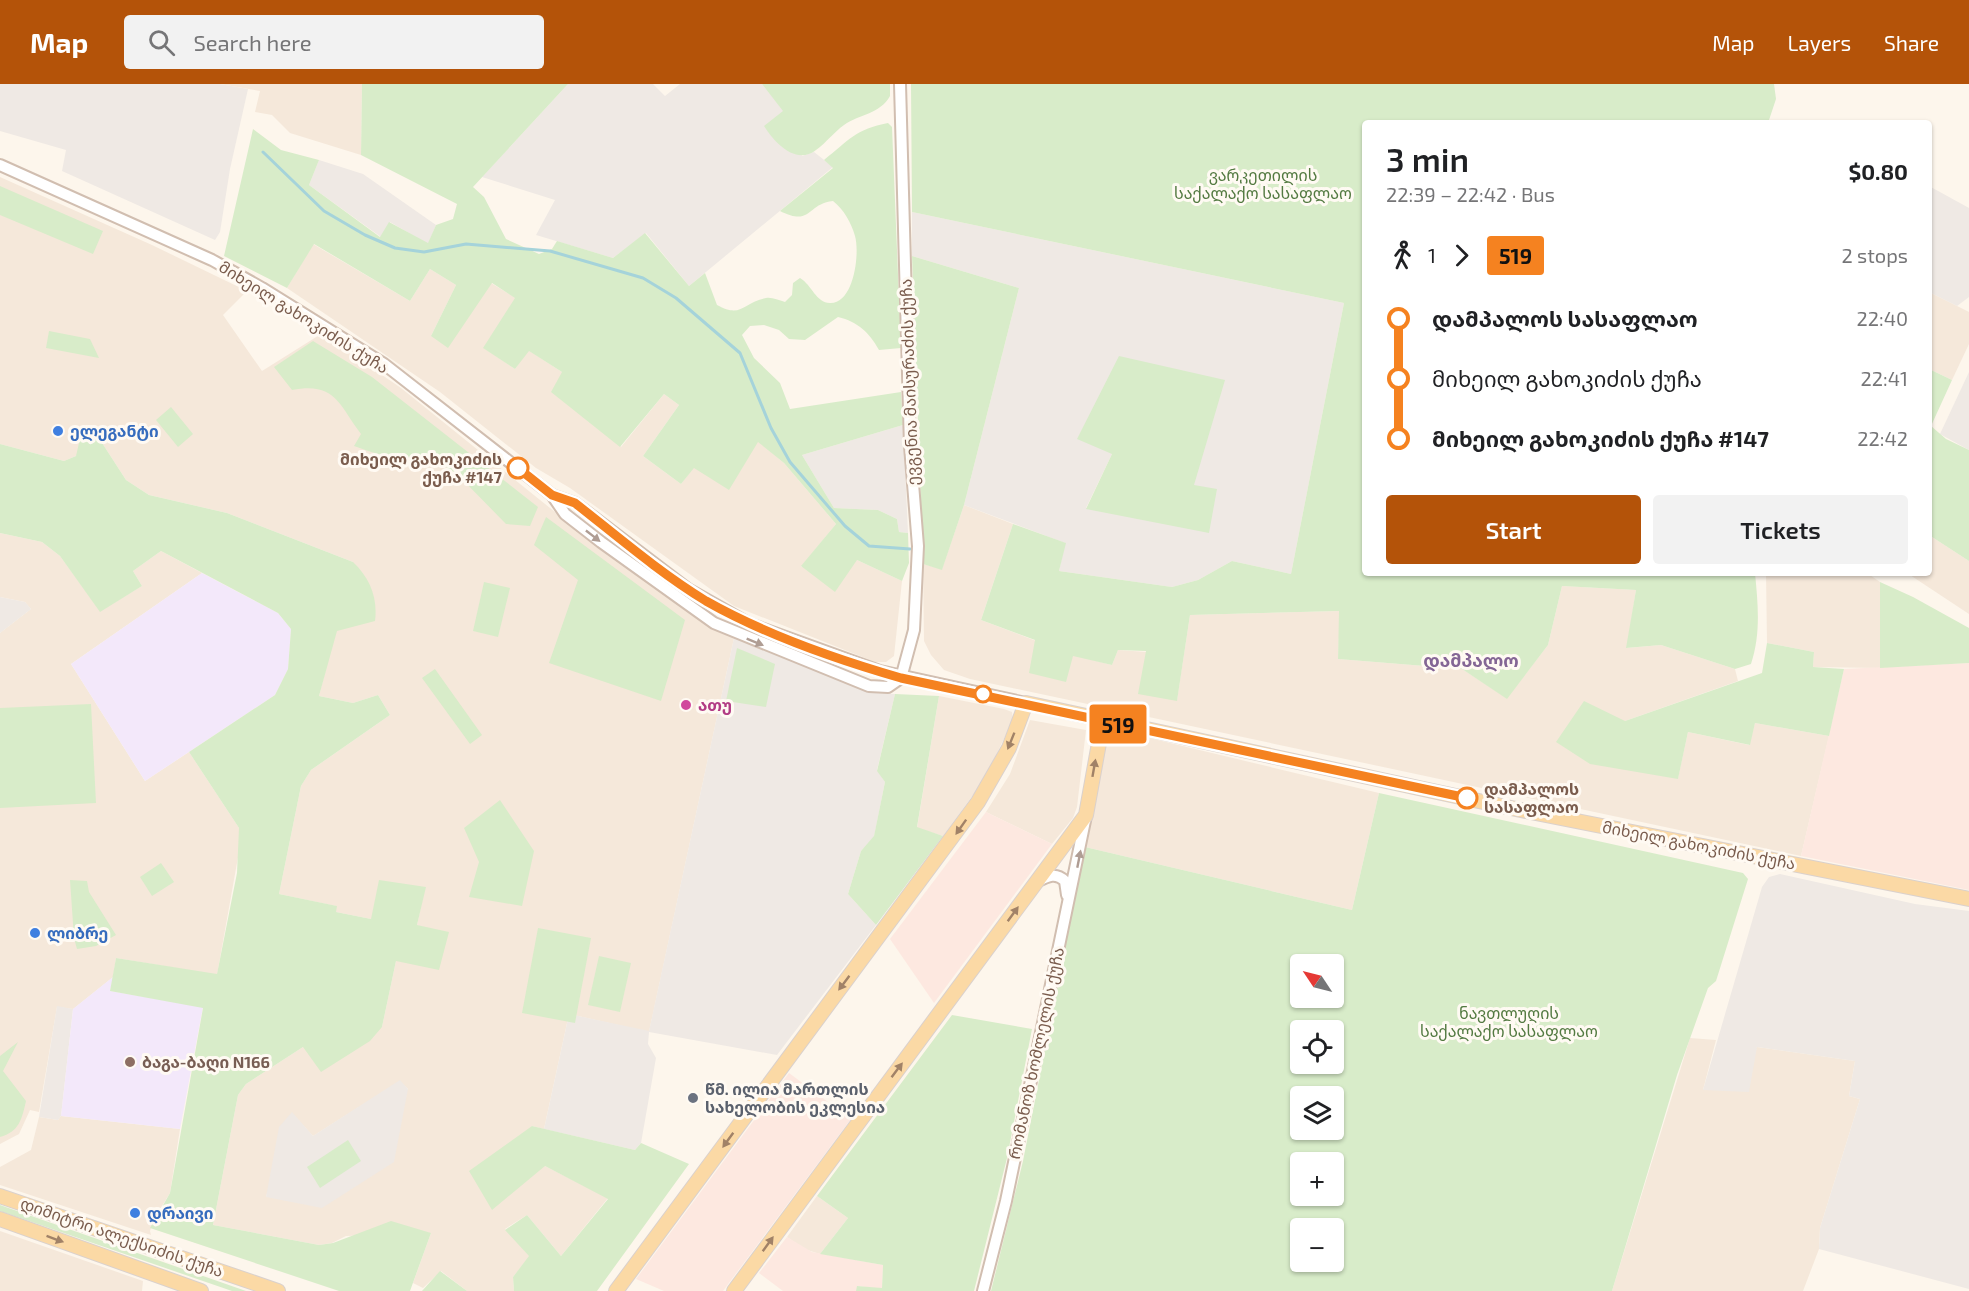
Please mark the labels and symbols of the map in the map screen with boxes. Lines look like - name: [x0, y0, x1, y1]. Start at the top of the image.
- park label: ვარკეთილის საქალაქო სასაფლაო: [1174, 165, 1352, 204]
- street label: მიხეილ გახოკიძის ქუჩა: [215, 257, 393, 378]
- street label: ევგენია მაისურაძის ქუჩა: [895, 278, 923, 486]
- place label: ელეგანტი: [70, 421, 159, 442]
- marker: ელეგანტი: [51, 424, 65, 438]
- place label: მიხეილ გახოკიძის ქუჩა #147: [340, 449, 503, 487]
- marker: მიხეილ გახოკიძის ქუჩა #147: [507, 457, 529, 479]
- one-way arrow: [585, 529, 601, 542]
- one-way arrow: [747, 637, 765, 647]
- district label: დამპალო: [1423, 649, 1519, 672]
- unlabelled marker: [974, 685, 992, 703]
- place label: ათუ: [698, 695, 732, 715]
- marker: ათუ: [679, 698, 693, 712]
- line badge: 519: [1084, 704, 1152, 744]
- one-way arrow: [1006, 733, 1016, 751]
- one-way arrow: [1090, 758, 1099, 777]
- place label: დამპალოს სასაფლაო: [1484, 779, 1579, 818]
- marker: დამპალოს სასაფლაო: [1456, 787, 1478, 809]
- street label: მიხეილ გახოკიძის ქუჩა: [1601, 816, 1797, 875]
- one-way arrow: [955, 819, 967, 835]
- one-way arrow: [1074, 849, 1084, 868]
- one-way arrow: [1007, 906, 1020, 922]
- place label: ლიბრე: [47, 923, 108, 944]
- marker: ლიბრე: [28, 926, 42, 940]
- street label: რომანოზ ხომლელის ქუჩა: [1004, 945, 1069, 1161]
- north arrow: [1290, 954, 1344, 1008]
- one-way arrow: [839, 976, 851, 991]
- park label: ნავთლუღის საქალაქო სასაფლაო: [1420, 1003, 1598, 1042]
- place label: ბაგა-ბაღი N166: [142, 1052, 270, 1073]
- marker: ბაგა-ბაღი N166: [123, 1055, 137, 1069]
- one-way arrow: [891, 1063, 903, 1079]
- place label: წმ. ილია მართლის სახელობის ეკლესია: [705, 1079, 885, 1118]
- marker: წმ. ილია მართლის სახელობის ეკლესია: [686, 1091, 700, 1105]
- one-way arrow: [722, 1131, 734, 1147]
- street label: დიმიტრი ალექსიძის ქუჩა: [18, 1193, 226, 1282]
- place label: დრაივი: [147, 1203, 213, 1224]
- marker: დრაივი: [128, 1206, 142, 1220]
- one-way arrow: [46, 1234, 64, 1244]
- one-way arrow: [762, 1236, 774, 1252]

